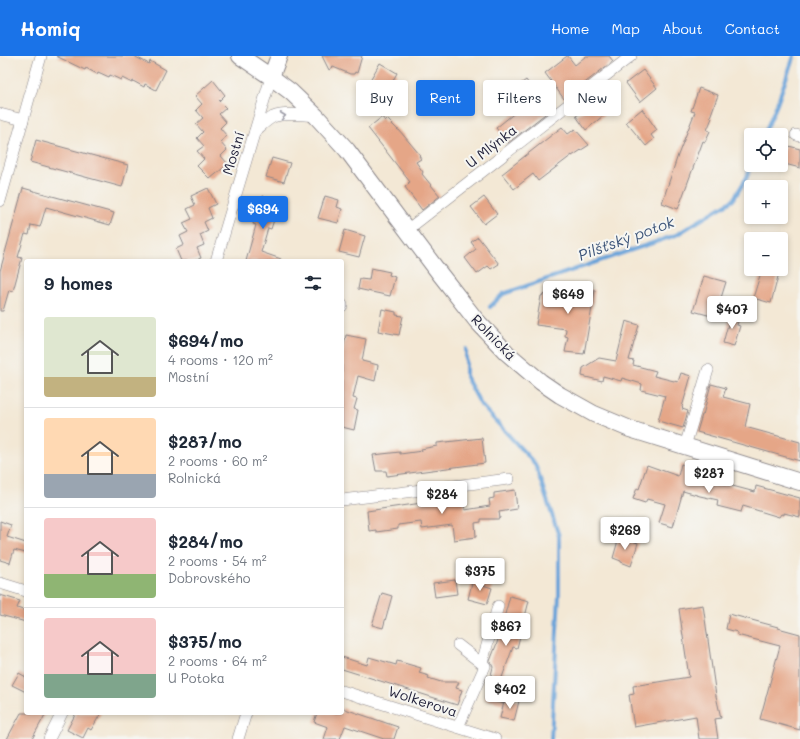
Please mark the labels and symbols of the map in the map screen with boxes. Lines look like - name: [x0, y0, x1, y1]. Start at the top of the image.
- one-way arrow: [280, 111, 286, 120]
- street label: U Mlýnka: [462, 120, 520, 172]
- street label: Mostní: [217, 129, 249, 177]
- pin: $694: [239, 196, 287, 230]
- water label: Pilšťský potok: [575, 211, 678, 265]
- pin: $649: [544, 281, 592, 315]
- pin: $407: [708, 296, 756, 330]
- street label: Rolnická: [467, 310, 521, 364]
- pin: $287: [685, 460, 733, 494]
- pin: $284: [418, 481, 466, 515]
- pin: $269: [601, 517, 649, 551]
- pin: $375: [456, 558, 504, 592]
- pin: $867: [482, 613, 530, 647]
- pin: $402: [486, 676, 534, 710]
- street label: Wolkerova: [386, 681, 460, 721]

